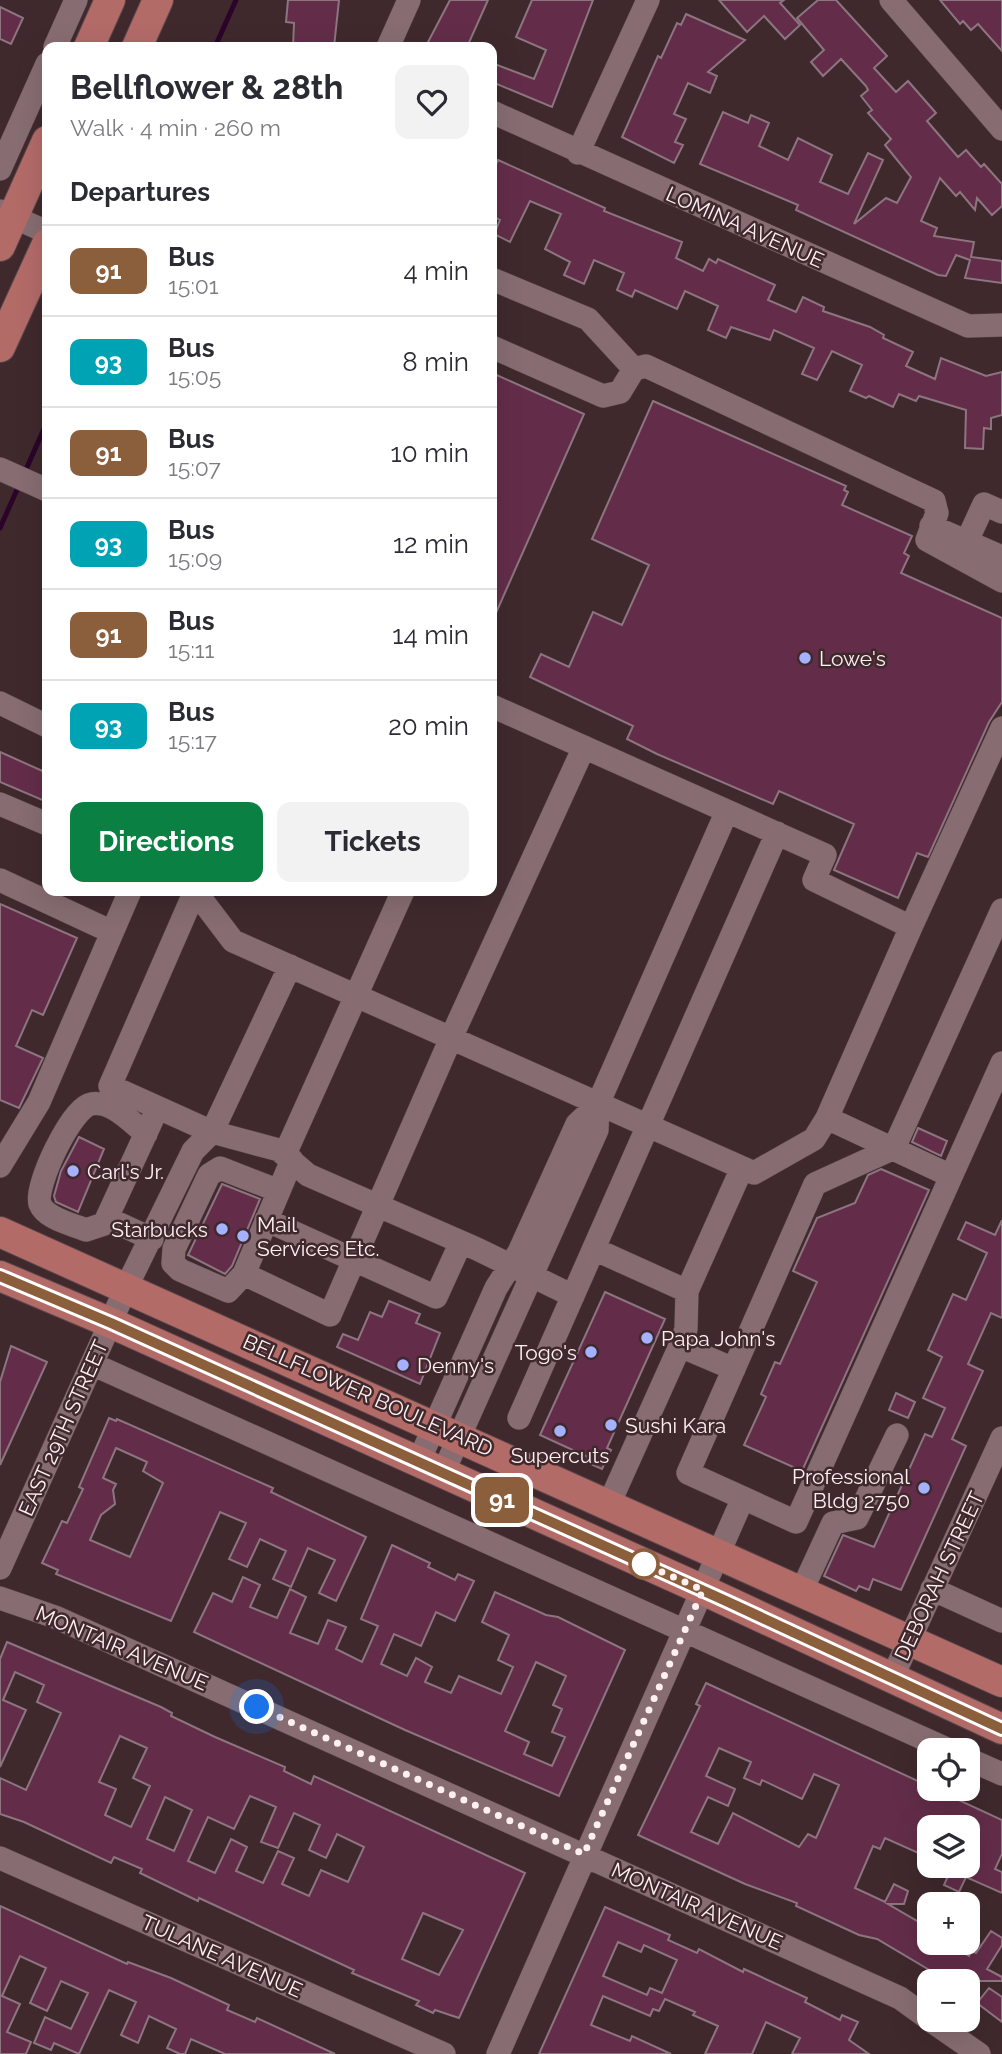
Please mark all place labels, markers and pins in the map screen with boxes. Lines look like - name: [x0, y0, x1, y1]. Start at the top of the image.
- place label: Lowe's: [819, 646, 886, 671]
- marker: Lowe's: [797, 650, 813, 666]
- place label: Carl's Jr.: [87, 1159, 164, 1184]
- marker: Carl's Jr.: [65, 1163, 81, 1179]
- place label: Mail Services Etc.: [257, 1212, 379, 1261]
- place label: Starbucks: [111, 1217, 208, 1242]
- marker: Starbucks: [214, 1221, 230, 1237]
- marker: Mail Services Etc.: [235, 1228, 251, 1244]
- place label: Papa John's: [661, 1326, 775, 1351]
- marker: Papa John's: [639, 1330, 655, 1346]
- place label: Togo's: [515, 1340, 577, 1365]
- marker: Togo's: [583, 1344, 599, 1360]
- place label: Denny's: [417, 1353, 494, 1378]
- marker: Denny's: [395, 1357, 411, 1373]
- place label: Sushi Kara: [625, 1413, 726, 1438]
- marker: Sushi Kara: [603, 1417, 619, 1433]
- marker: Supercuts: [552, 1423, 568, 1439]
- place label: Supercuts: [511, 1443, 609, 1468]
- place label: Professional Bldg 2750: [792, 1464, 910, 1513]
- marker: Professional Bldg 2750: [916, 1480, 932, 1496]
- unlabelled marker: [629, 1549, 659, 1579]

